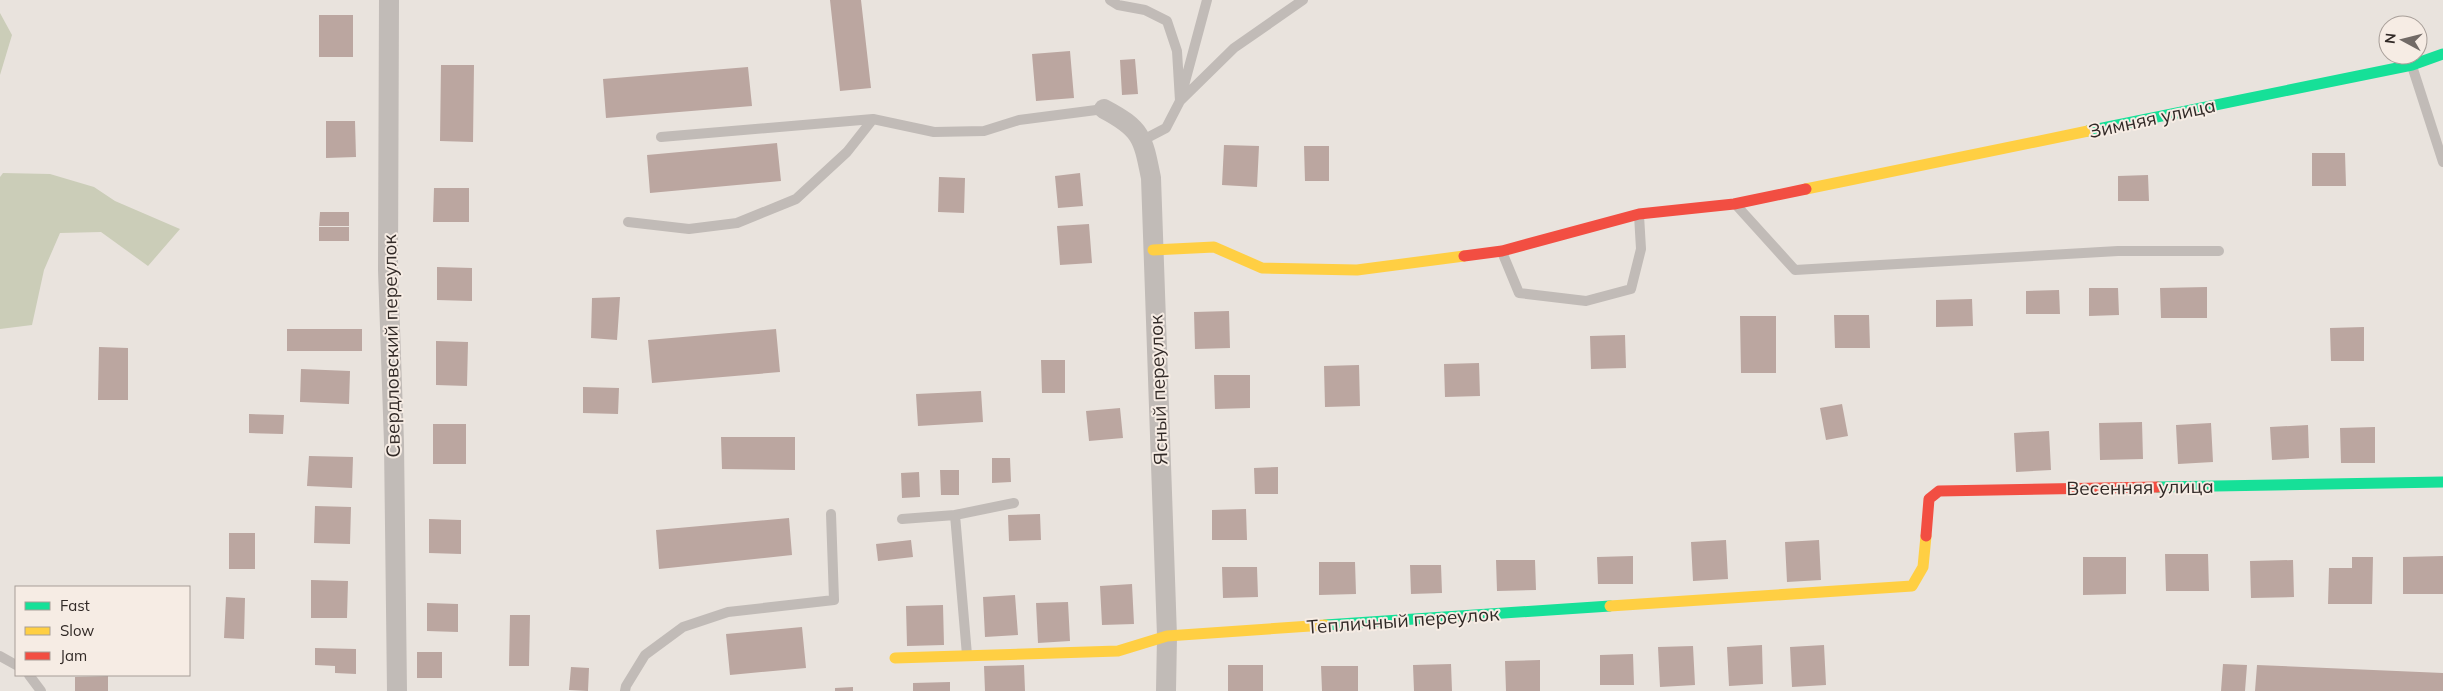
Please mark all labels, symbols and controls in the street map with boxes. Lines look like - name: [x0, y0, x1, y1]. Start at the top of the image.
- north arrow: [2378, 15, 2428, 65]
- text: N: [2381, 32, 2400, 45]
- street label: Зимняя улица: [2086, 93, 2218, 143]
- street label: Свердловский переулок: [377, 233, 405, 458]
- street label: Ясный переулок: [1143, 314, 1173, 466]
- street label: Весенняя улица: [2066, 474, 2214, 500]
- legend: [15, 586, 190, 676]
- text: Fast: [60, 596, 90, 615]
- street label: Тепличный переулок: [1306, 601, 1501, 639]
- text: Slow: [60, 621, 94, 640]
- text: Jam: [60, 646, 87, 665]

